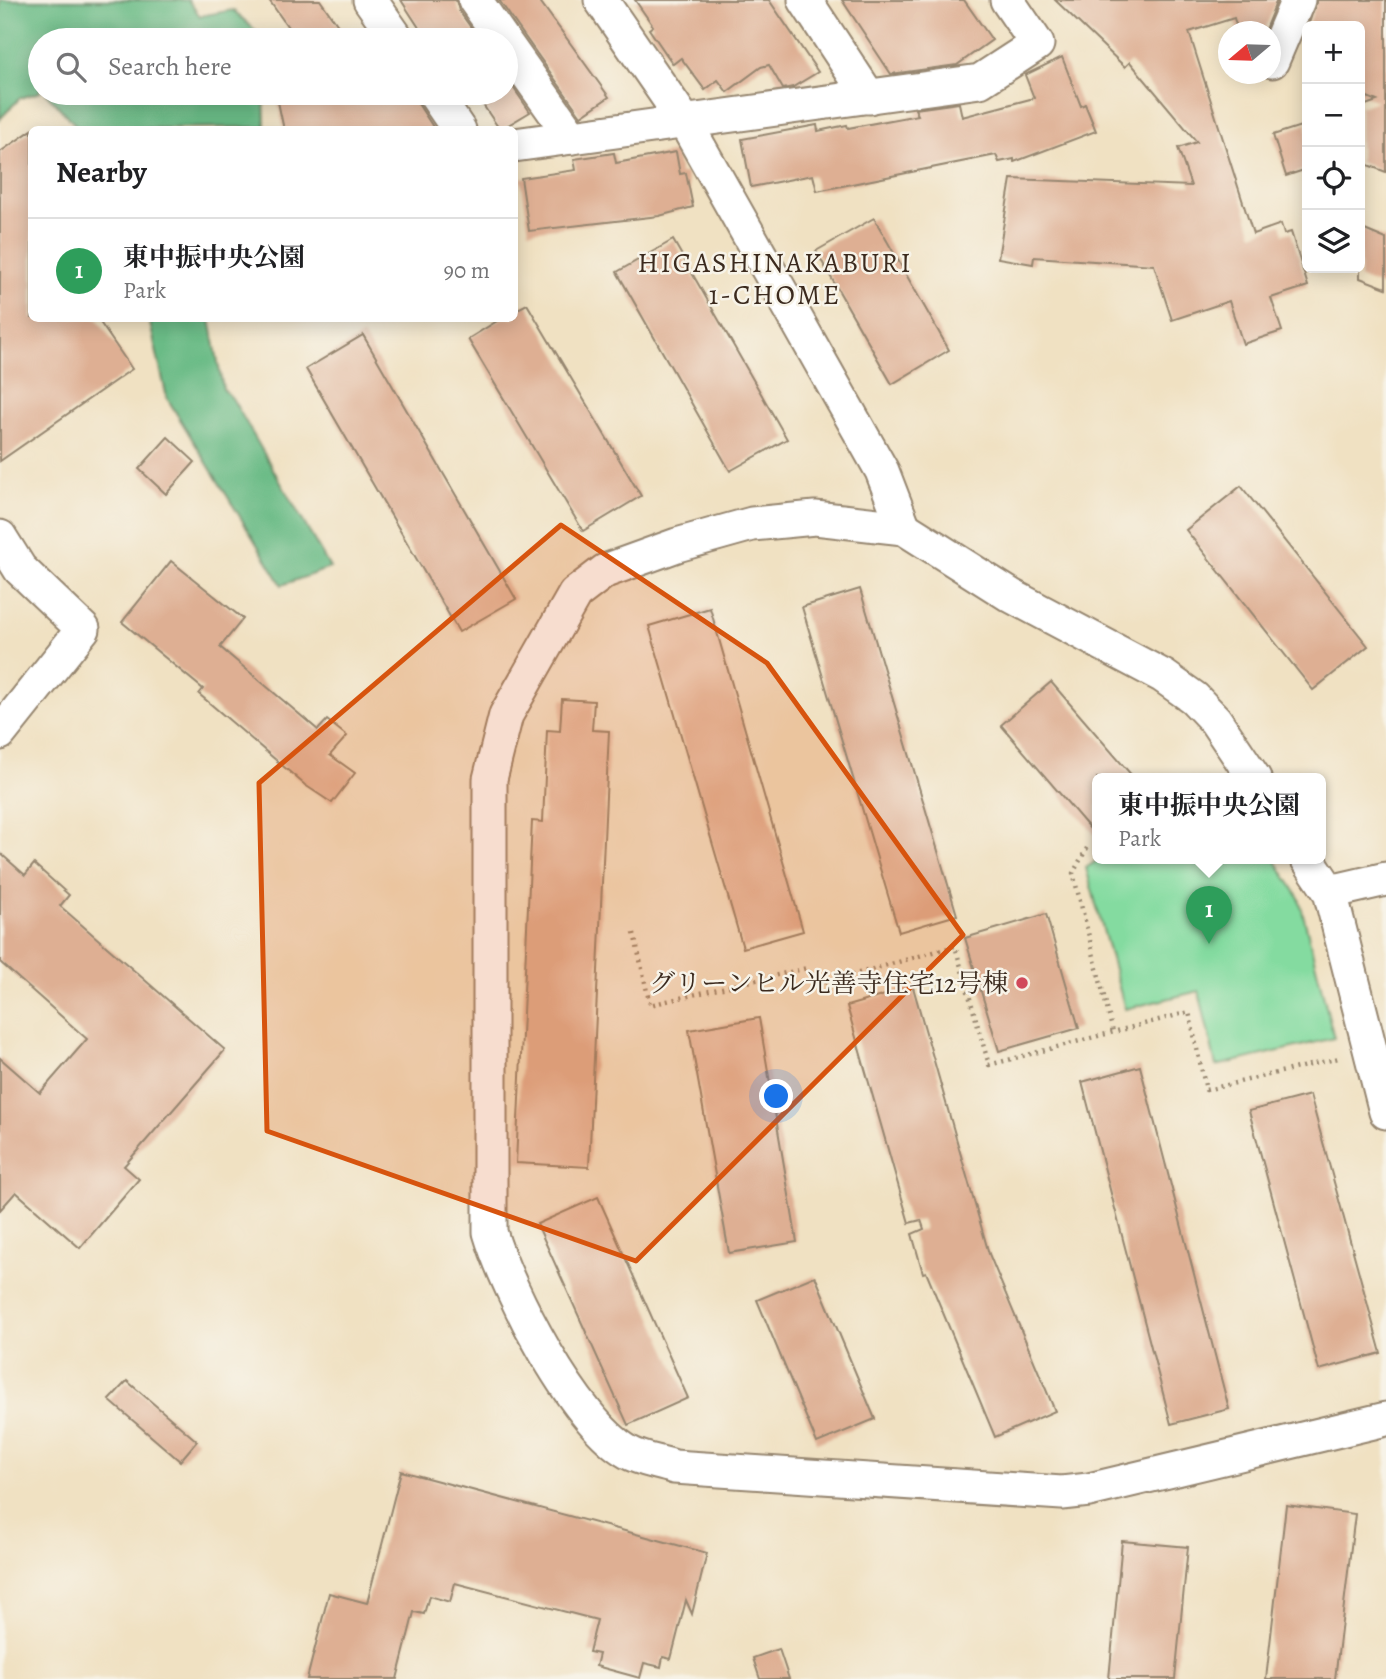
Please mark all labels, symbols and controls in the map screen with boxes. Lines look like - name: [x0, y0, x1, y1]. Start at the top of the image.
- north arrow: [1218, 21, 1281, 84]
- map controls: [1302, 21, 1365, 273]
- button: +: [1302, 21, 1365, 84]
- search box: [28, 28, 518, 105]
- icon: search: [52, 48, 90, 86]
- text: Search here: [108, 49, 232, 84]
- button: −: [1302, 84, 1365, 147]
- button: locate: [1302, 147, 1365, 210]
- text: Nearby: [56, 152, 147, 192]
- button: layers: [1302, 210, 1365, 273]
- text: 東中振中央公園: [123, 240, 305, 275]
- district label: HIGASHINAKABURI 1-CHOME: [637, 244, 913, 314]
- text: 1: [75, 255, 83, 286]
- text: 90 m: [444, 255, 490, 286]
- text: Park: [123, 275, 166, 306]
- popup: [1092, 773, 1326, 864]
- text: 東中振中央公園: [1118, 788, 1300, 823]
- text: Park: [1118, 823, 1161, 854]
- pin: 1: [1186, 886, 1232, 944]
- place label: グリーンヒル光善寺住宅12号棟: [649, 966, 1008, 1001]
- marker: グリーンヒル光善寺住宅12号棟: [1014, 975, 1030, 991]
- your location: [759, 1079, 793, 1113]

